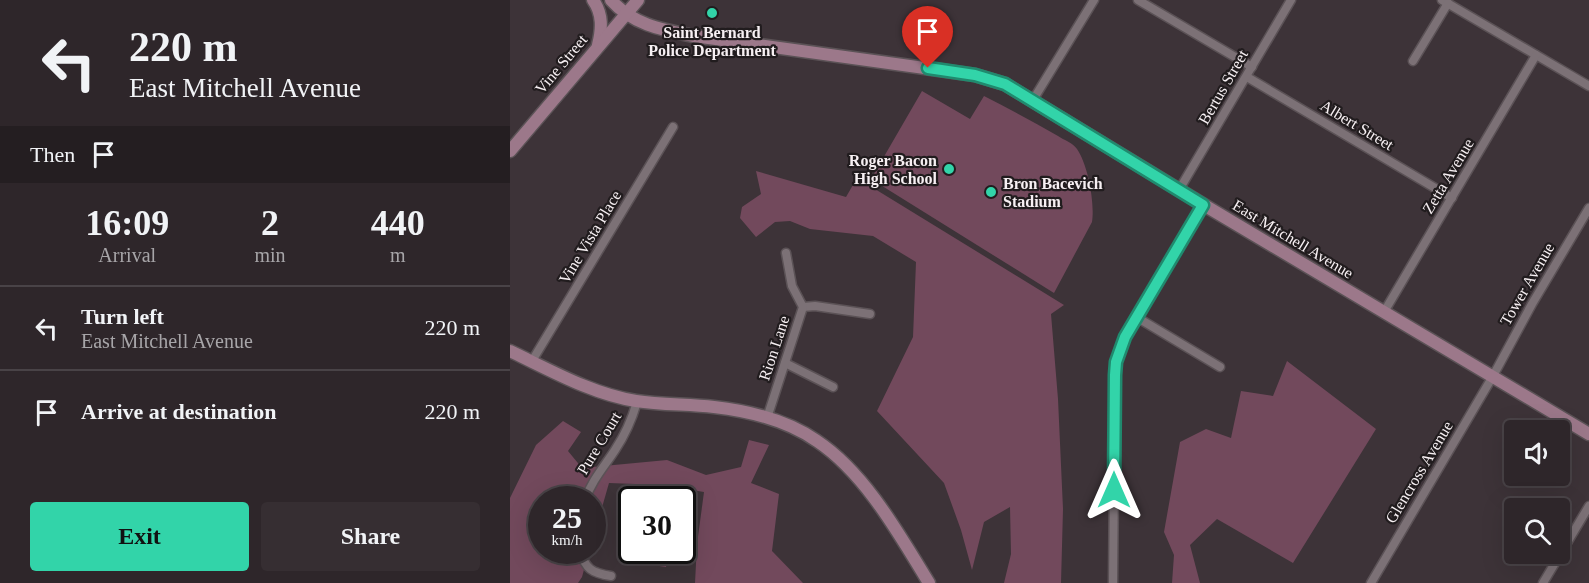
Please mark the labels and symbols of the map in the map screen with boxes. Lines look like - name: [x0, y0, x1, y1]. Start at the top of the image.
- marker: Saint Bernard Police Department: [705, 6, 719, 20]
- pin: [902, 6, 953, 68]
- place label: Saint Bernard Police Department: [648, 24, 776, 60]
- street label: Vine Street: [532, 31, 591, 97]
- street label: Bertus Street: [1195, 46, 1251, 127]
- street label: Albert Street: [1317, 97, 1397, 154]
- street label: Zetta Avenue: [1419, 135, 1477, 217]
- place label: Roger Bacon High School: [849, 152, 938, 188]
- marker: Roger Bacon High School: [942, 162, 956, 176]
- place label: Bron Bacevich Stadium: [1003, 175, 1103, 210]
- marker: Bron Bacevich Stadium: [984, 185, 998, 199]
- street label: Vine Vista Place: [556, 187, 624, 287]
- street label: East Mitchell Avenue: [1230, 196, 1356, 282]
- street label: Tower Avenue: [1497, 240, 1557, 328]
- street label: Rion Lane: [756, 313, 792, 383]
- street label: Pure Court: [574, 408, 625, 477]
- street label: Glencross Avenue: [1382, 418, 1456, 526]
- position arrow: [1082, 458, 1146, 522]
- speed limit sign: 30: [618, 486, 696, 564]

